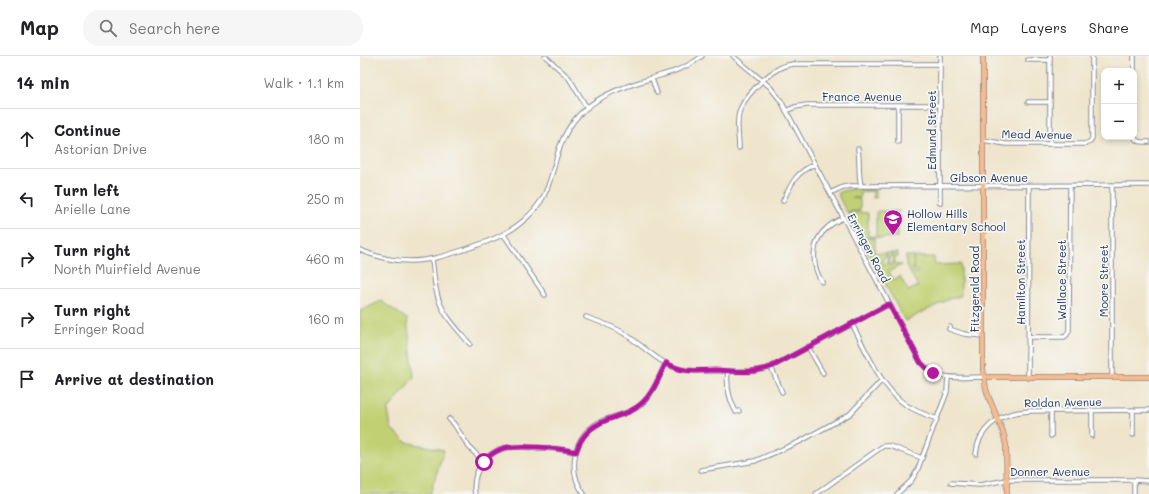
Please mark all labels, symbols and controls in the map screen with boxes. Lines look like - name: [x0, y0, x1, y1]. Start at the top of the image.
- search box: [83, 10, 363, 46]
- text: Map: [20, 15, 59, 40]
- icon: search: [97, 17, 119, 39]
- text: Search here: [129, 18, 220, 38]
- text: Map: [970, 18, 999, 37]
- text: Layers: [1021, 18, 1067, 37]
- text: Share: [1089, 18, 1129, 37]
- map controls: [1101, 68, 1137, 140]
- button: +: [1101, 68, 1137, 104]
- text: 14 min: [16, 71, 69, 93]
- text: Walk · 1.1 km: [263, 74, 344, 91]
- street label: France Avenue: [822, 89, 902, 104]
- street label: Edmund Street: [924, 90, 939, 170]
- button: −: [1101, 104, 1137, 140]
- text: Continue: [54, 120, 121, 140]
- street label: Mead Avenue: [1001, 126, 1073, 142]
- icon: ahead: [16, 128, 38, 150]
- text: 180 m: [308, 130, 344, 147]
- text: Astorian Drive: [54, 140, 147, 157]
- street label: Gibson Avenue: [950, 170, 1028, 185]
- text: Turn left: [54, 180, 119, 200]
- icon: left: [16, 188, 38, 210]
- text: 250 m: [307, 190, 344, 207]
- text: Arielle Lane: [54, 200, 130, 217]
- place label: Hollow Hills Elementary School: [907, 206, 1006, 234]
- school or university icon: Hollow Hills Elementary School: [882, 208, 904, 236]
- street label: Erringer Road: [844, 211, 894, 285]
- street label: Hamilton Street: [1013, 239, 1028, 325]
- street label: Wallace Street: [1054, 239, 1069, 320]
- text: Turn right: [54, 240, 131, 260]
- street label: Moore Street: [1096, 245, 1111, 317]
- street label: Fitzgerald Road: [967, 246, 982, 332]
- icon: right: [16, 248, 38, 270]
- text: 460 m: [306, 250, 344, 267]
- text: North Muirfield Avenue: [54, 260, 201, 277]
- text: Turn right: [54, 300, 131, 320]
- icon: right: [16, 308, 38, 330]
- text: 160 m: [308, 310, 344, 327]
- text: Erringer Road: [54, 320, 144, 337]
- route end: [924, 364, 942, 382]
- icon: arrive: [16, 368, 38, 390]
- text: Arrive at destination: [54, 369, 214, 389]
- street label: Roldan Avenue: [1024, 394, 1102, 410]
- route start: [475, 453, 493, 471]
- street label: Donner Avenue: [1010, 464, 1090, 479]

